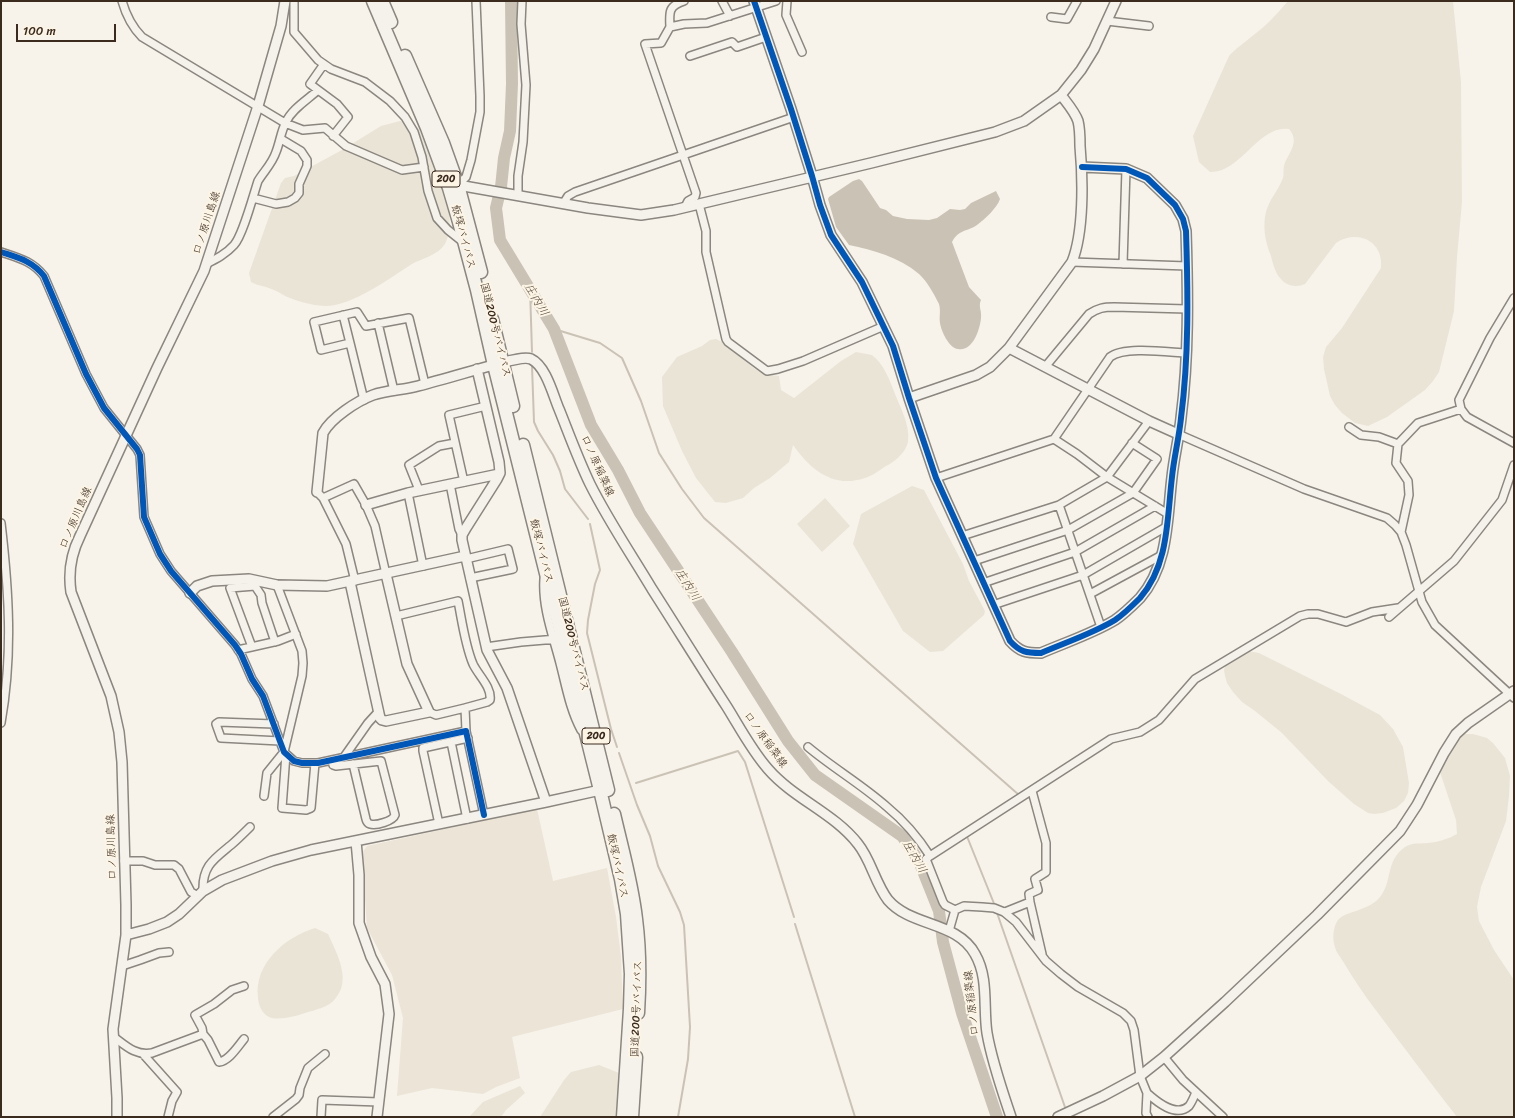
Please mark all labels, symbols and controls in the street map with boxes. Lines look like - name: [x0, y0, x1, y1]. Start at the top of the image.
- scale bar: [18, 16, 118, 42]
- text: 100 m: [23, 20, 56, 42]
- road number: 200: [432, 171, 460, 187]
- street label: 口ノ原川島線: [191, 190, 223, 256]
- street label: 飯塚バイパス: [448, 203, 478, 271]
- street label: 国道200号バイパス: [477, 281, 513, 379]
- water label: 庄内川: [521, 281, 551, 319]
- street label: 口ノ原稲築線: [578, 433, 616, 499]
- street label: 口ノ原川島線: [57, 485, 95, 551]
- street label: 飯塚バイパス: [527, 517, 555, 585]
- water label: 庄内川: [671, 566, 703, 604]
- street label: 国道200号バイパス: [555, 595, 591, 693]
- street label: 口ノ原稲築線: [740, 709, 790, 771]
- road number: 200: [582, 728, 610, 744]
- street label: 口ノ原川島線: [104, 814, 120, 880]
- street label: 飯塚バイパス: [604, 832, 630, 900]
- water label: 庄内川: [899, 838, 929, 876]
- street label: 国道200号バイパス: [629, 960, 645, 1058]
- street label: 口ノ原稲築線: [962, 969, 982, 1037]

